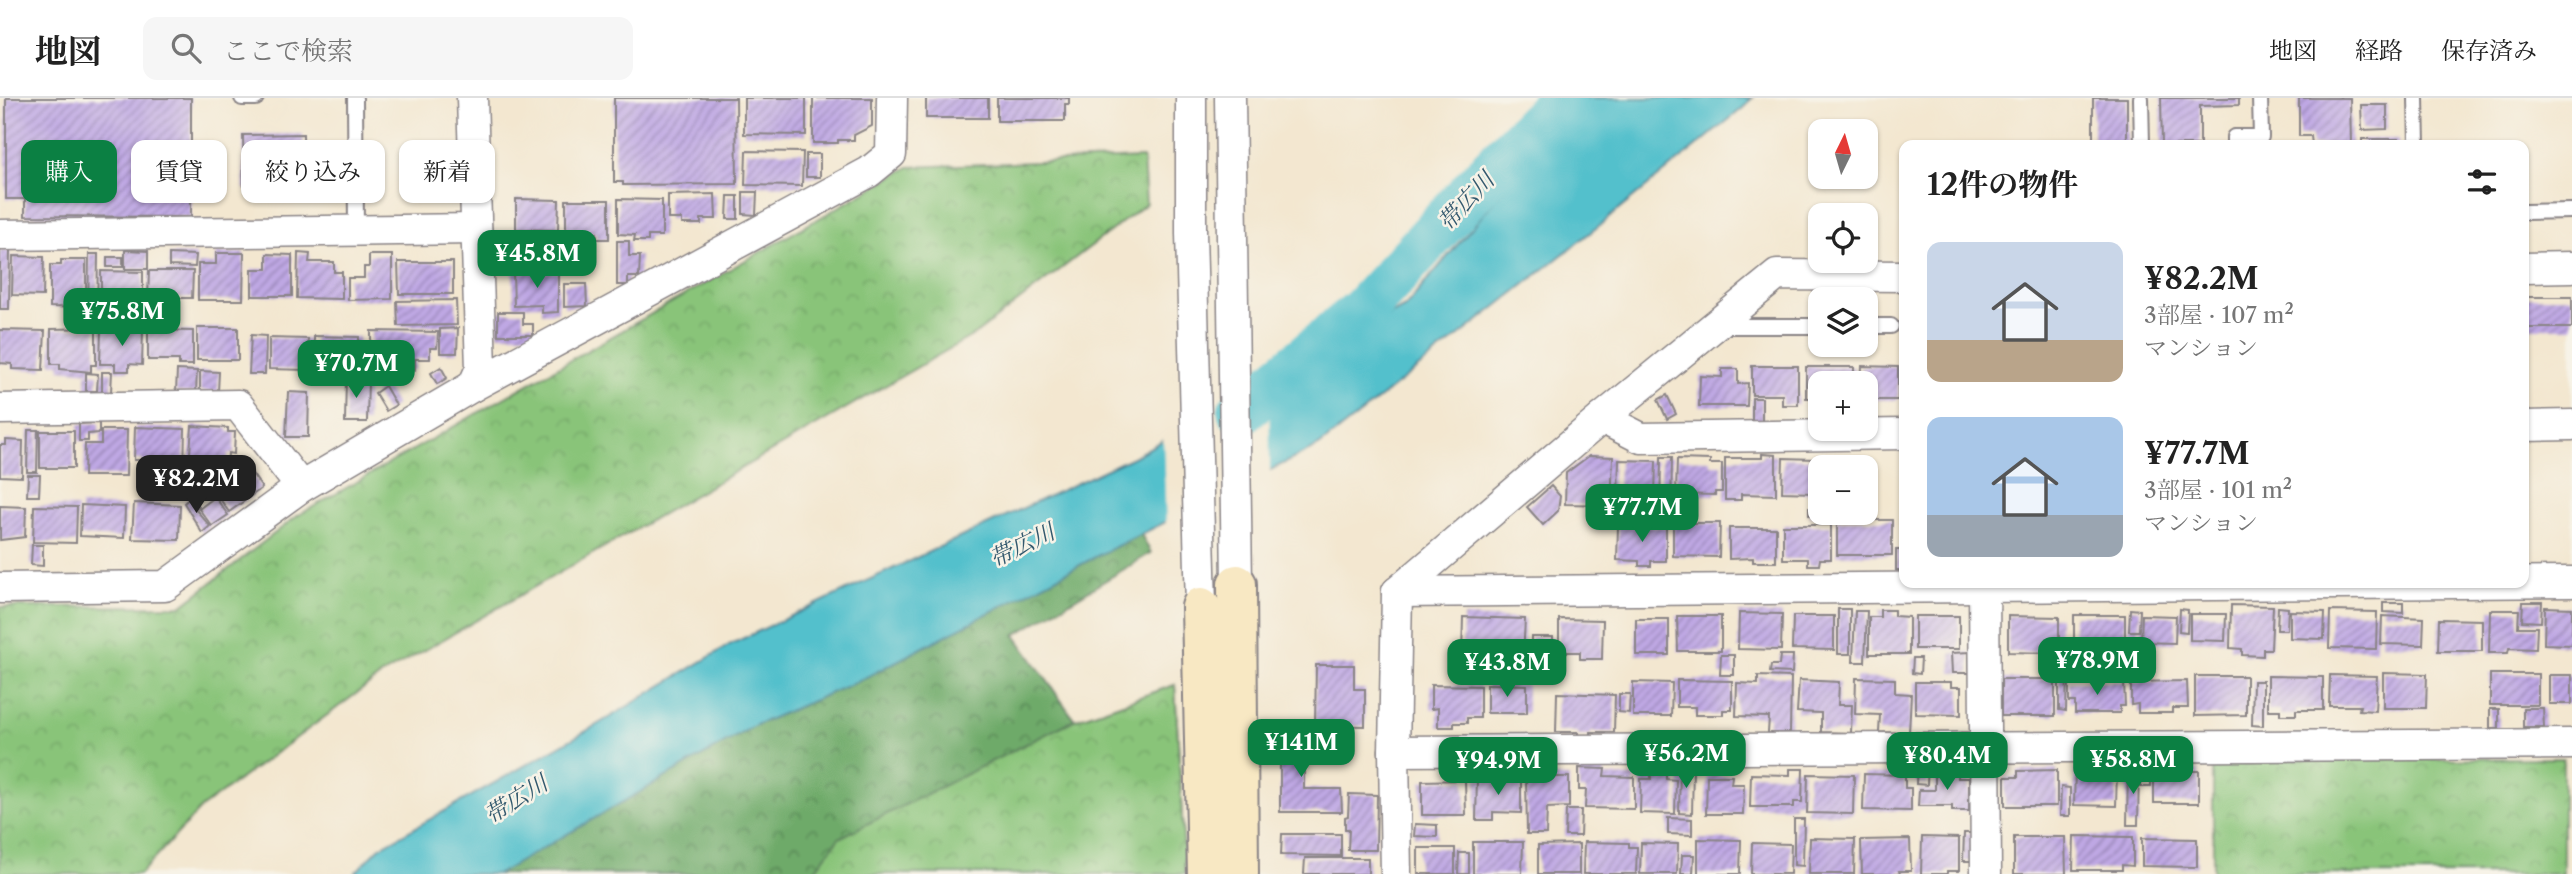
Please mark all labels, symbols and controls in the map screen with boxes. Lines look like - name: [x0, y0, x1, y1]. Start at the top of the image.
- search box: [143, 17, 633, 80]
- icon: search: [167, 29, 205, 67]
- text: 地図: [35, 31, 101, 72]
- text: ここで検索: [223, 35, 353, 67]
- text: 地図: [2269, 36, 2317, 65]
- text: 経路: [2355, 36, 2403, 65]
- text: 保存済み: [2441, 36, 2537, 65]
- north arrow: [1808, 119, 1878, 189]
- map controls: [1808, 119, 1878, 525]
- chip: 購入: [21, 140, 117, 203]
- chip: 賃貸: [131, 140, 227, 203]
- chip: 絞り込み: [241, 140, 385, 203]
- chip: 新着: [399, 140, 495, 203]
- icon: filters: [2463, 163, 2501, 201]
- water label: 帯広川: [1432, 164, 1502, 236]
- text: 12件の物件: [1927, 166, 2078, 203]
- button: locate: [1808, 203, 1878, 273]
- pin: ¥45.8M: [480, 230, 594, 290]
- text: ¥45.8M: [493, 239, 581, 267]
- text: ¥82.2M: [2144, 260, 2259, 297]
- icon: home: [1983, 270, 2067, 354]
- button: layers: [1808, 287, 1878, 357]
- pin: ¥75.8M: [65, 288, 179, 348]
- text: ¥75.8M: [79, 297, 165, 325]
- text: 3部屋 · 107 m²: [2144, 301, 2294, 329]
- text: マンション: [2144, 334, 2258, 362]
- pin: ¥70.7M: [299, 341, 413, 400]
- text: ¥70.7M: [314, 349, 398, 377]
- button: +: [1808, 371, 1878, 441]
- text: ¥77.7M: [2144, 435, 2250, 472]
- icon: home: [1983, 445, 2067, 529]
- button: −: [1808, 455, 1878, 525]
- pin: ¥82.2M: [139, 456, 253, 515]
- text: ¥82.2M: [152, 464, 240, 492]
- text: 3部屋 · 101 m²: [2144, 476, 2292, 504]
- pin: ¥77.7M: [1585, 484, 1699, 544]
- text: ¥77.7M: [1601, 493, 1683, 521]
- text: マンション: [2144, 509, 2258, 537]
- water label: 帯広川: [985, 516, 1062, 573]
- pin: ¥78.9M: [2040, 638, 2154, 697]
- pin: ¥43.8M: [1450, 640, 1564, 699]
- text: ¥78.9M: [2054, 646, 2140, 674]
- text: ¥43.8M: [1463, 648, 1551, 676]
- pin: ¥141M: [1252, 720, 1350, 779]
- text: ¥141M: [1264, 728, 1338, 756]
- pin: ¥56.2M: [1629, 730, 1743, 790]
- pin: ¥80.4M: [1890, 732, 2004, 792]
- pin: ¥58.8M: [2076, 736, 2190, 796]
- pin: ¥94.9M: [1441, 738, 1555, 797]
- text: ¥56.2M: [1643, 739, 1729, 767]
- text: ¥80.4M: [1903, 741, 1991, 769]
- text: ¥58.8M: [2089, 745, 2177, 773]
- text: ¥94.9M: [1454, 746, 1542, 774]
- water label: 帯広川: [479, 767, 555, 829]

